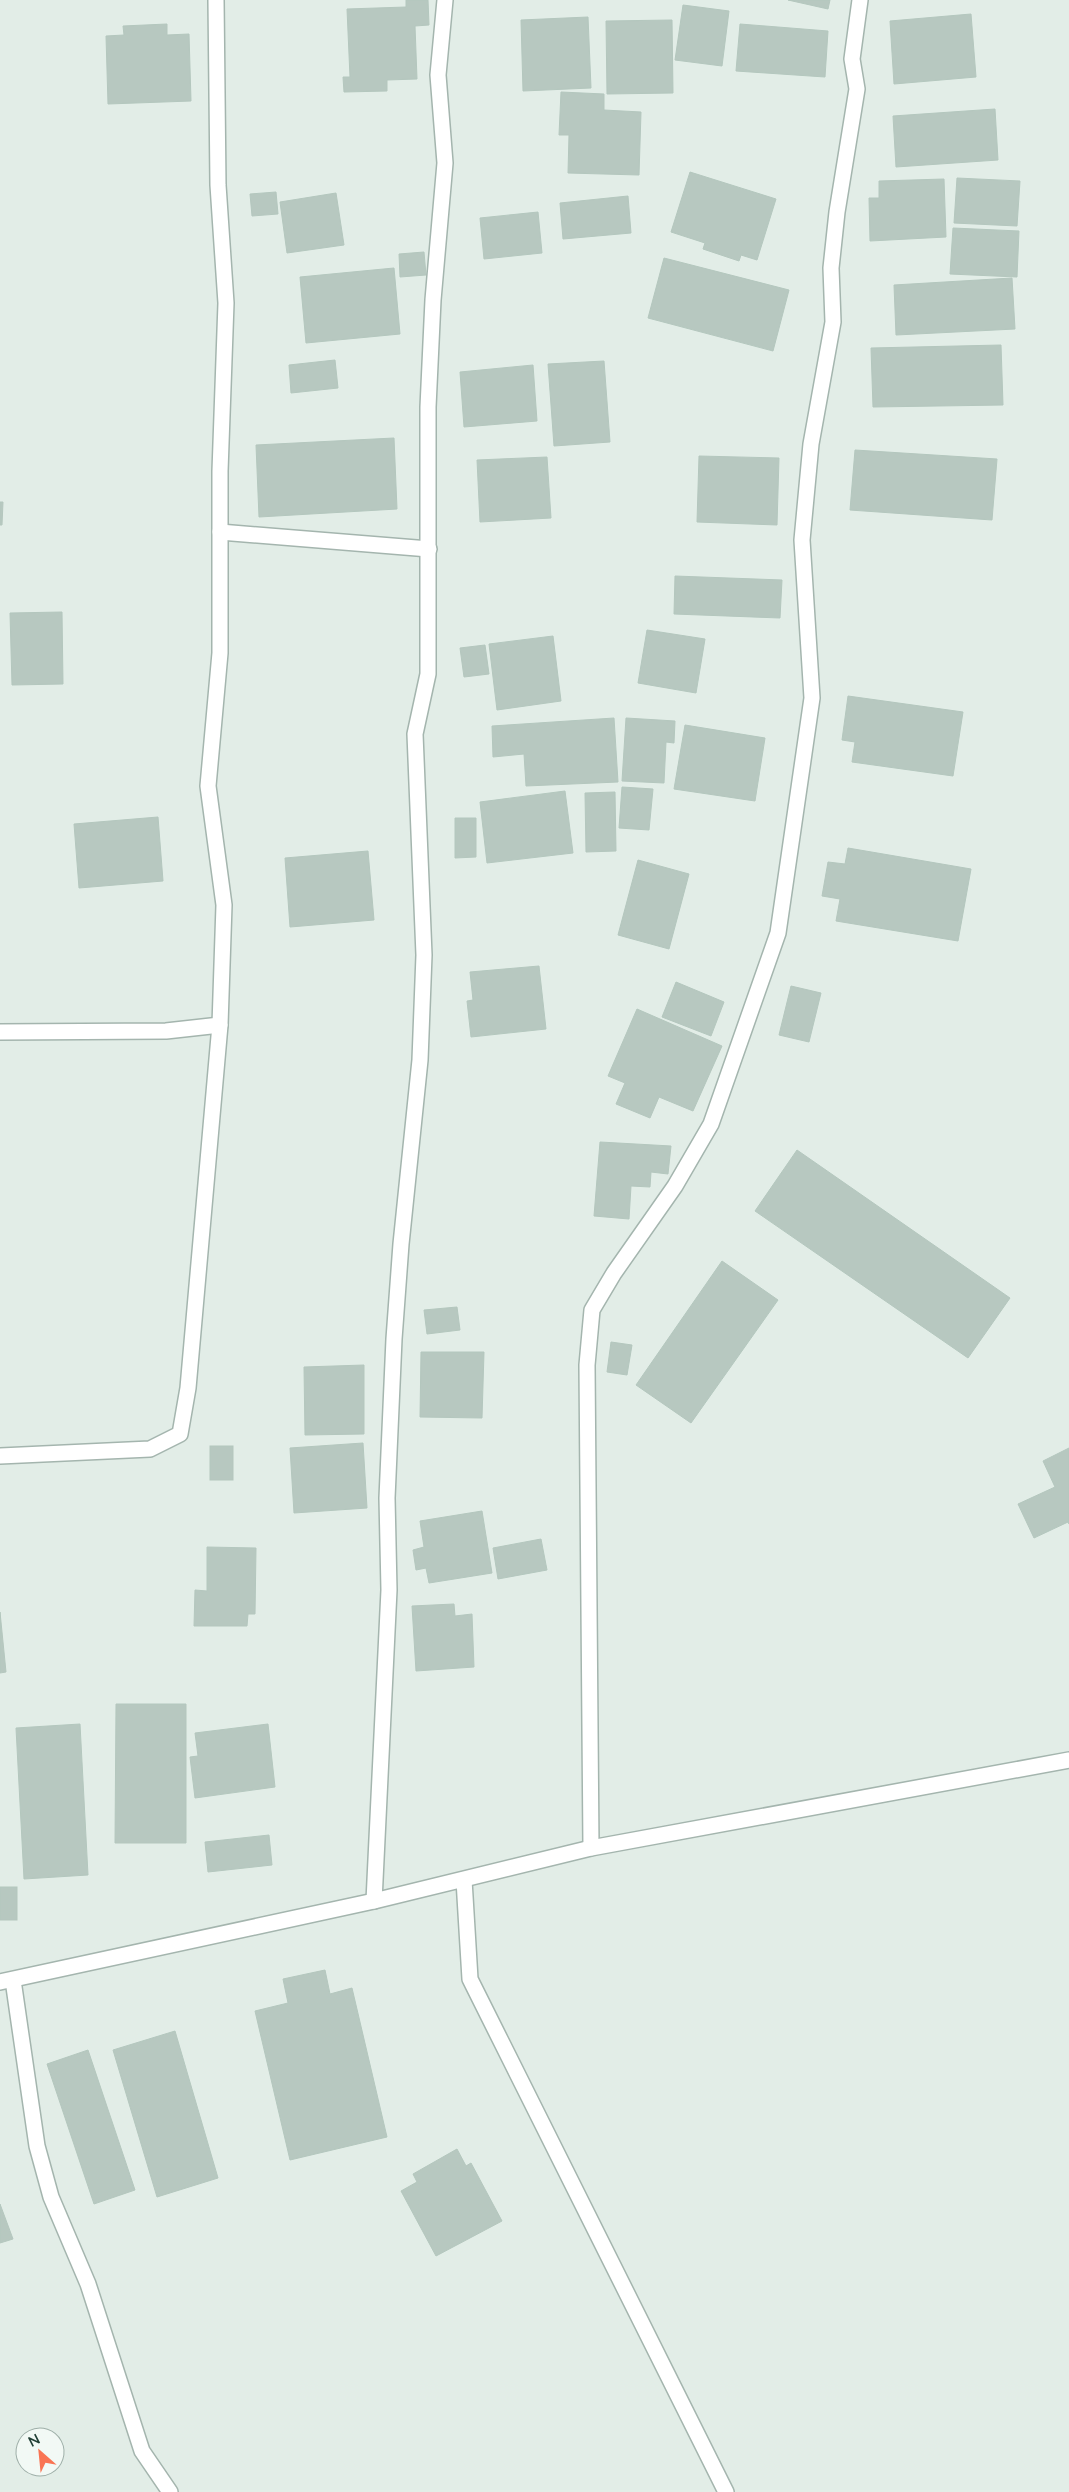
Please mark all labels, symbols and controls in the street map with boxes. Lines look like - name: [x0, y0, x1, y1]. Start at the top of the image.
- north arrow: [15, 2427, 65, 2477]
- text: N: [25, 2430, 43, 2450]

